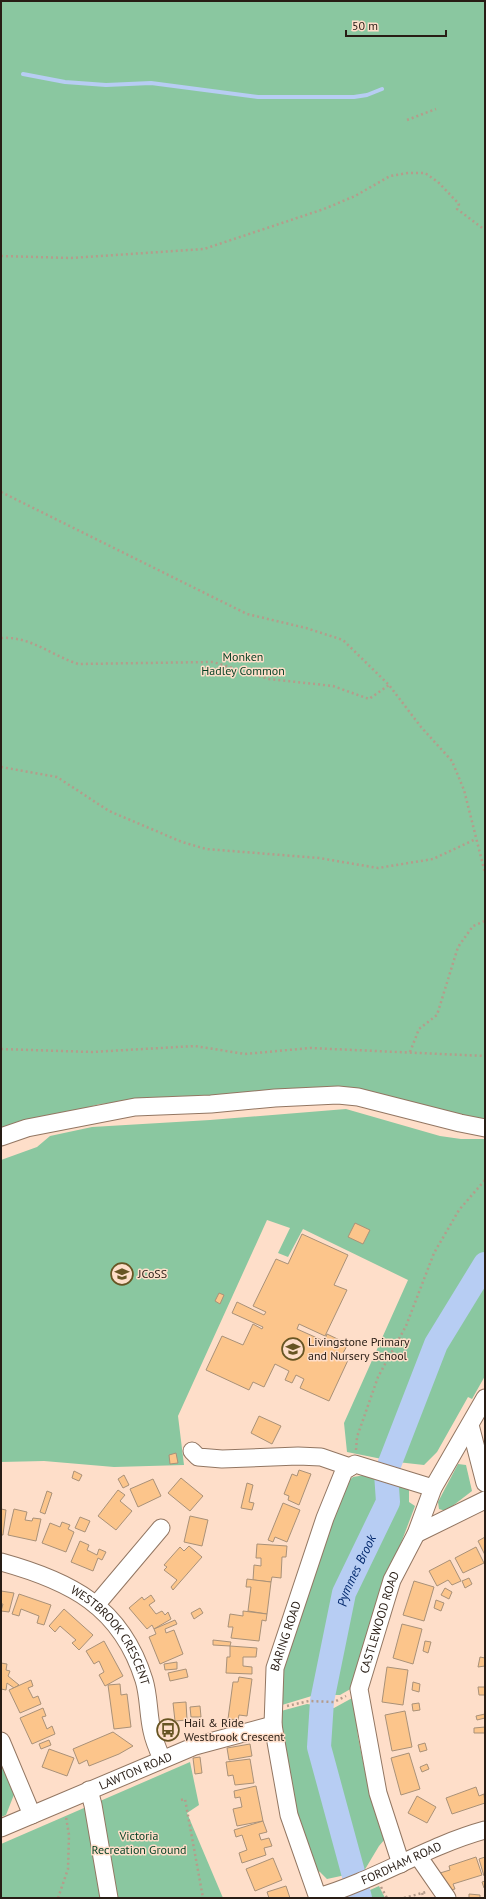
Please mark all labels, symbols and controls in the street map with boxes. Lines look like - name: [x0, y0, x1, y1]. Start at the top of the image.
- scale bar: [346, 12, 446, 38]
- text: 50 m: [352, 18, 378, 33]
- park label: Monken Hadley Common: [201, 649, 285, 678]
- school or university icon: JCoSS: [109, 1261, 135, 1287]
- place label: JCoSS: [137, 1266, 167, 1281]
- place label: Livingstone Primary and Nursery School: [308, 1334, 410, 1363]
- school or university icon: Livingstone Primary and Nursery School: [280, 1336, 306, 1362]
- water label: Pymmes Brook: [333, 1531, 380, 1608]
- street label: CASTLEWOOD ROAD: [356, 1568, 402, 1675]
- street label: WESTBROOK CRESCENT: [68, 1582, 153, 1687]
- street label: BARING ROAD: [267, 1599, 304, 1673]
- place label: Hail & Ride Westbrook Crescent: [184, 1715, 284, 1744]
- bus stop icon: Hail & Ride Westbrook Crescent: [155, 1717, 181, 1743]
- street label: LAWTON ROAD: [96, 1749, 174, 1793]
- park label: Victoria Recreation Ground: [92, 1828, 186, 1857]
- street label: FORDHAM ROAD: [359, 1838, 444, 1887]

